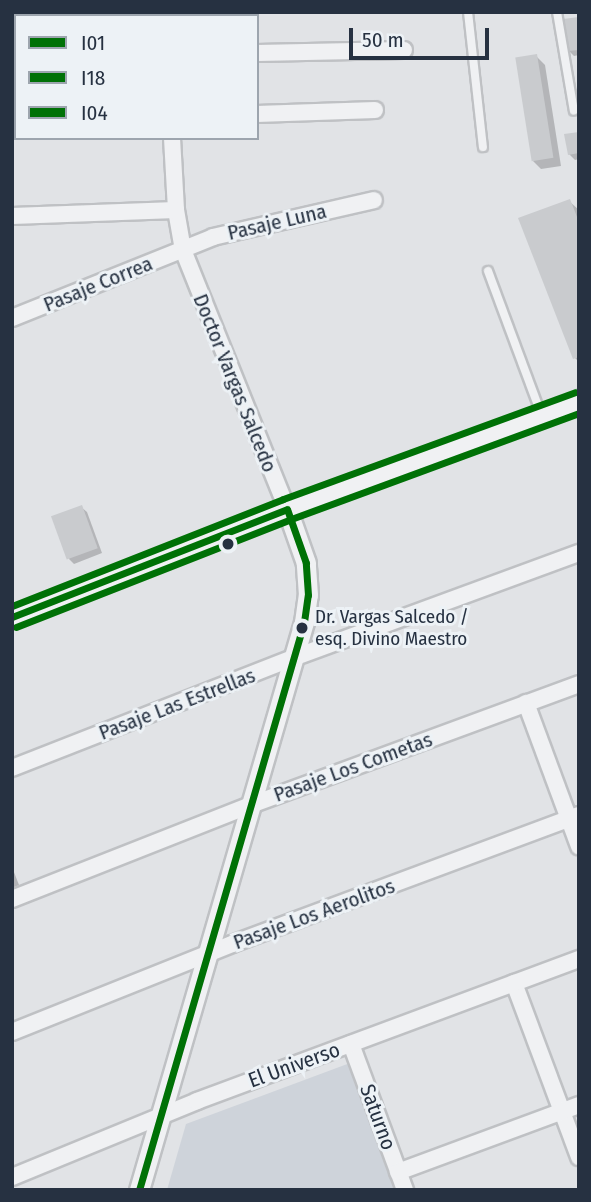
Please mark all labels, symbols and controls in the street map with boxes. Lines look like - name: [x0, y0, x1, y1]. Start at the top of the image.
- legend: [14, 14, 259, 140]
- scale bar: [353, 14, 493, 58]
- text: 50 m: [362, 27, 404, 53]
- text: I01: [81, 30, 105, 56]
- text: I18: [81, 65, 105, 91]
- text: I04: [81, 100, 108, 126]
- street label: Pasaje Luna: [225, 198, 329, 246]
- street label: Pasaje Correa: [40, 251, 156, 317]
- street label: Doctor Vargas Salcedo: [188, 290, 282, 476]
- unlabelled marker: [221, 537, 235, 551]
- place label: Dr. Vargas Salcedo / esq. Divino Maestro: [315, 606, 469, 650]
- marker: Dr. Vargas Salcedo / esq. Divino Maestro: [295, 621, 309, 635]
- street label: Pasaje Las Estrellas: [95, 663, 259, 745]
- street label: Pasaje Los Cometas: [270, 727, 436, 807]
- street label: Pasaje Los Aerolitos: [230, 873, 398, 955]
- street label: El Universo: [245, 1037, 343, 1093]
- street label: Saturno: [355, 1081, 401, 1153]

